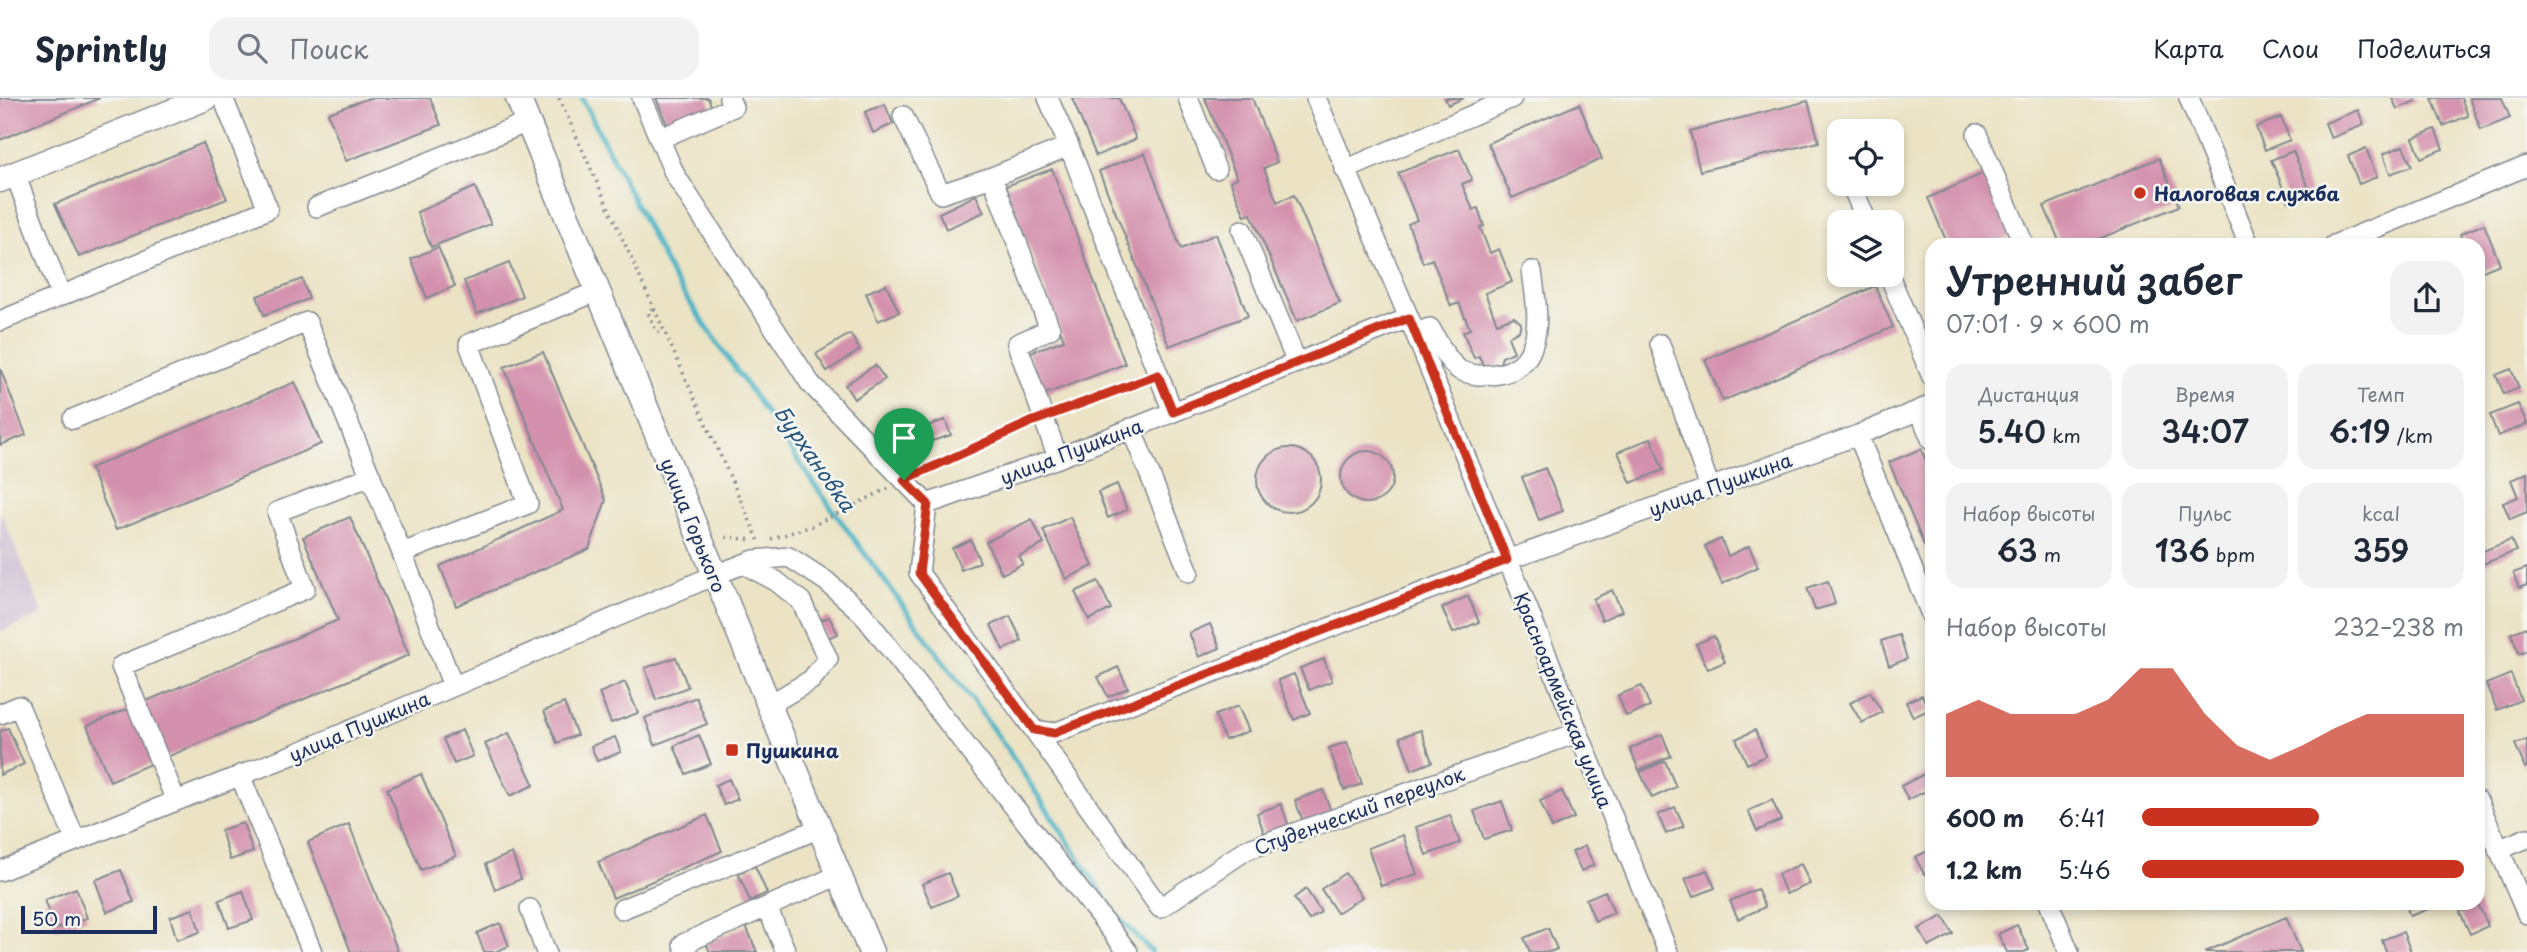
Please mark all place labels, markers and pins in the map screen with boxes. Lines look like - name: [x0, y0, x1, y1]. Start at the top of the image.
- place label: Налоговая служба: [2154, 179, 2340, 207]
- marker: Налоговая служба: [2132, 185, 2148, 201]
- pin: [874, 408, 934, 480]
- place label: Пушкина: [746, 736, 839, 764]
- marker: Пушкина: [724, 742, 740, 758]

